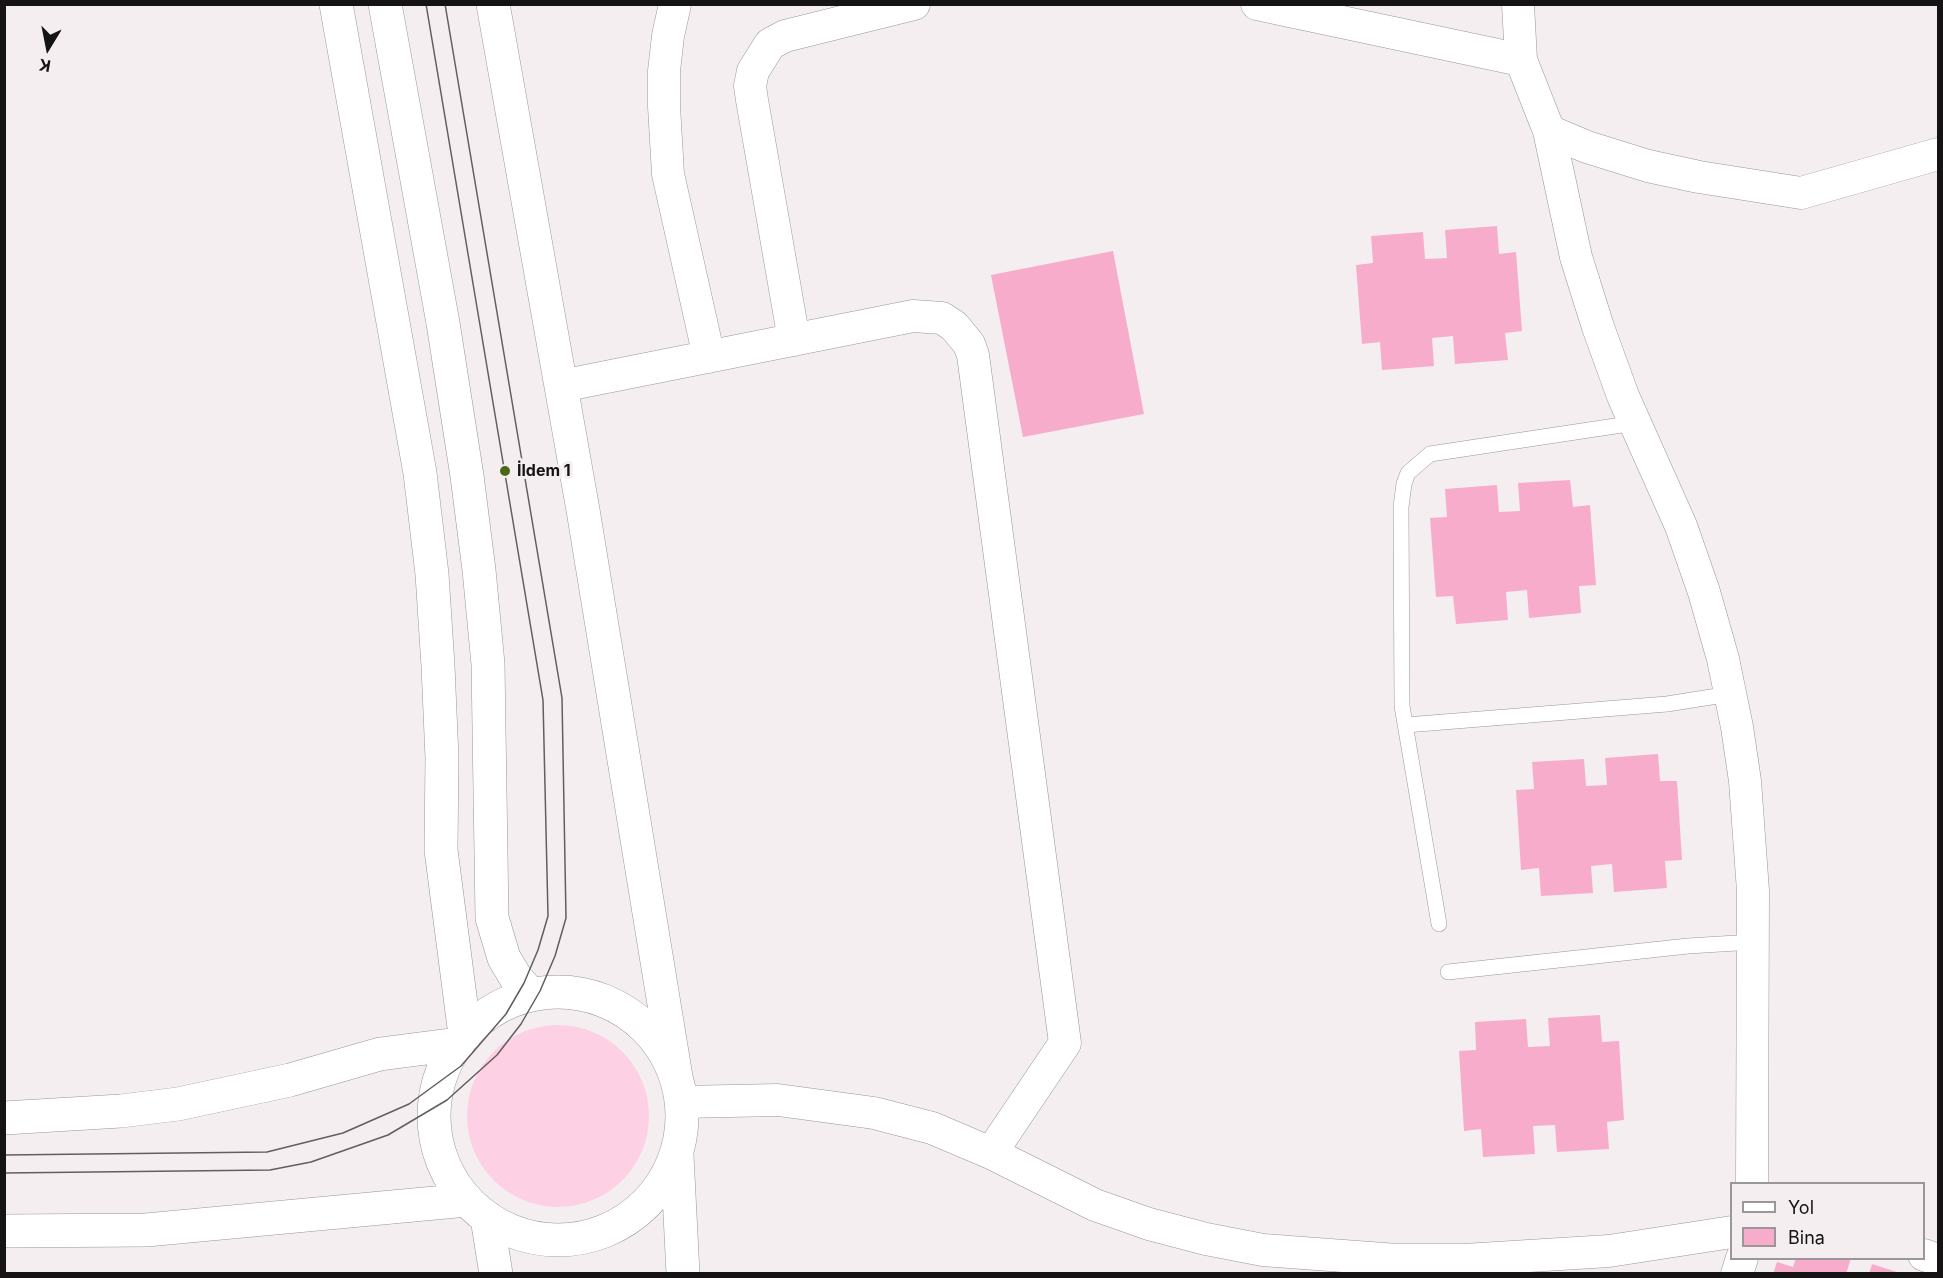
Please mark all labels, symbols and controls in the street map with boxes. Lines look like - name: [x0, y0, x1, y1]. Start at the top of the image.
- north arrow: [18, 18, 78, 78]
- text: K: [37, 55, 52, 77]
- place label: İldem 1: [517, 461, 571, 481]
- marker: İldem 1: [498, 464, 512, 478]
- legend: [1730, 1182, 1925, 1260]
- text: Yol: [1788, 1197, 1814, 1218]
- text: Bina: [1788, 1227, 1825, 1248]

